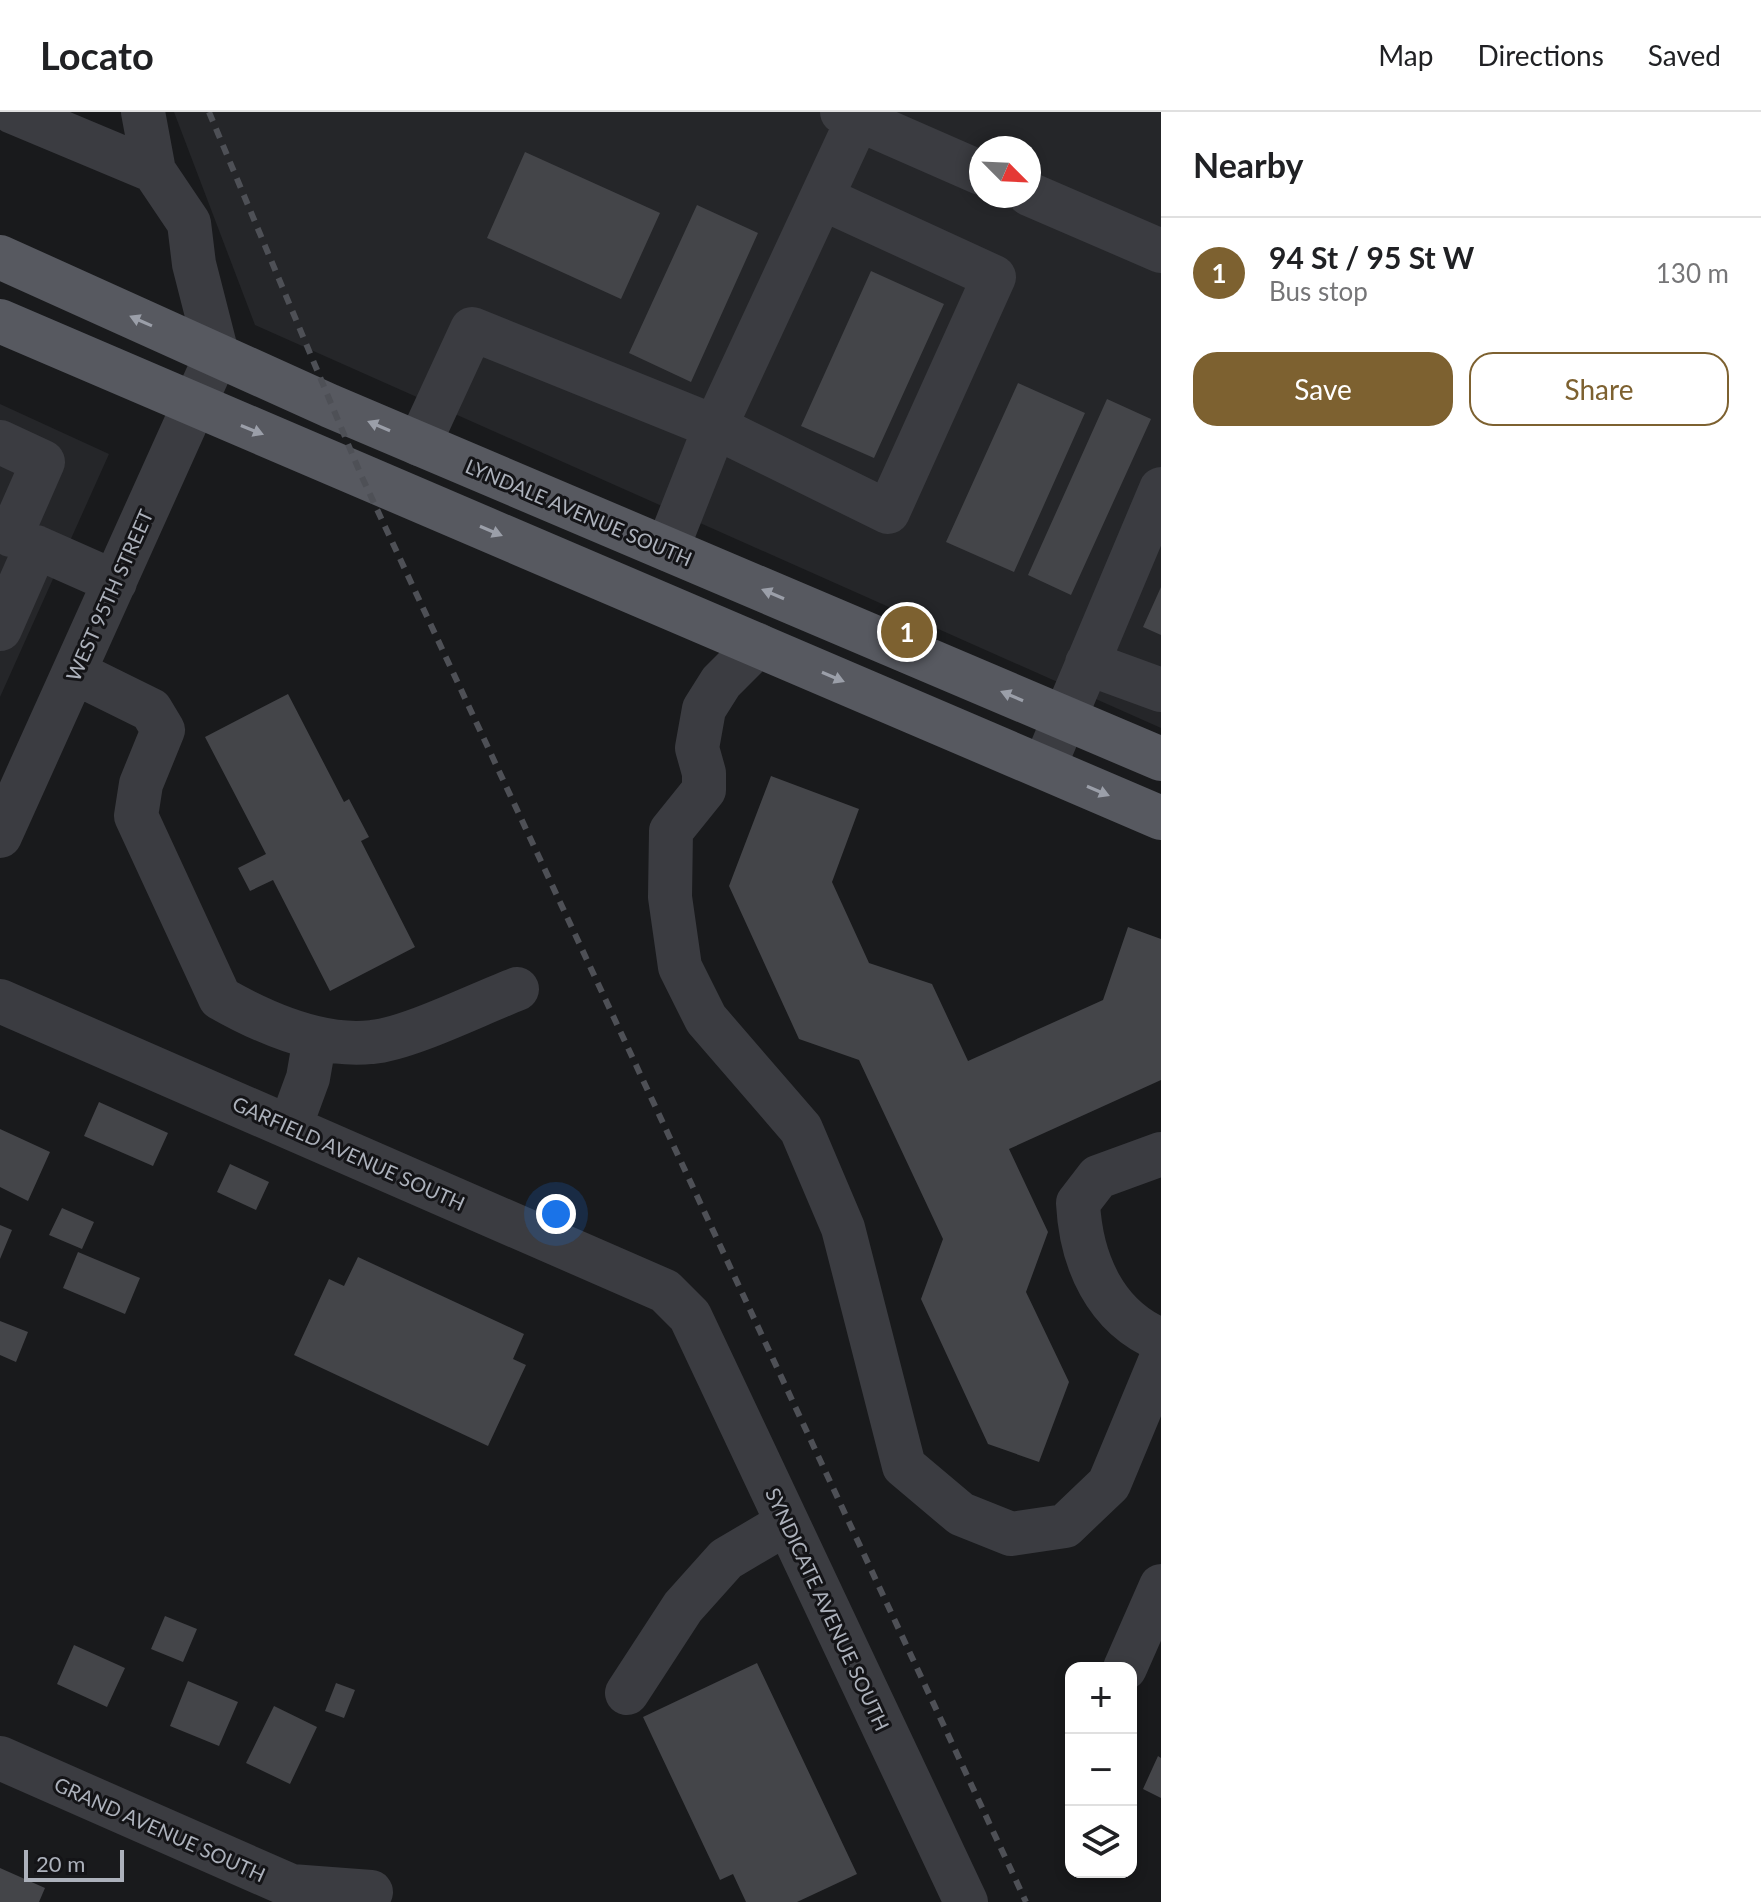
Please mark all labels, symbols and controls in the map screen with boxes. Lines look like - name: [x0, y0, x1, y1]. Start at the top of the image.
- text: Locato: [40, 32, 154, 78]
- text: Map: [1378, 38, 1433, 72]
- text: Directions: [1477, 38, 1604, 72]
- text: Saved: [1648, 38, 1721, 72]
- north arrow: [969, 136, 1041, 208]
- text: Nearby: [1193, 144, 1304, 185]
- text: 94 St / 95 St W: [1269, 239, 1474, 275]
- text: 1: [1211, 257, 1227, 289]
- text: 130 m: [1656, 257, 1729, 289]
- text: Bus stop: [1269, 275, 1368, 307]
- one-way arrow: [130, 314, 153, 327]
- button: Save: [1193, 352, 1453, 426]
- button: Share: [1469, 352, 1729, 426]
- one-way arrow: [367, 420, 391, 433]
- one-way arrow: [240, 424, 264, 437]
- street label: LYNDALE AVENUE SOUTH: [462, 453, 696, 571]
- street label: WEST 95TH STREET: [60, 505, 158, 684]
- one-way arrow: [479, 524, 503, 537]
- one-way arrow: [761, 587, 785, 600]
- pin: 1: [881, 602, 933, 662]
- one-way arrow: [821, 671, 845, 684]
- one-way arrow: [1000, 689, 1024, 702]
- one-way arrow: [1086, 784, 1110, 797]
- street label: GARFIELD AVENUE SOUTH: [229, 1091, 469, 1215]
- your location: [536, 1194, 576, 1234]
- street label: SYNDICATE AVENUE SOUTH: [761, 1484, 895, 1734]
- map controls: [1065, 1662, 1137, 1878]
- button: +: [1065, 1662, 1137, 1734]
- button: −: [1065, 1734, 1137, 1806]
- street label: GRAND AVENUE SOUTH: [51, 1772, 269, 1886]
- button: layers: [1065, 1806, 1137, 1878]
- scale bar: [24, 1846, 124, 1882]
- text: 20 m: [36, 1850, 85, 1877]

